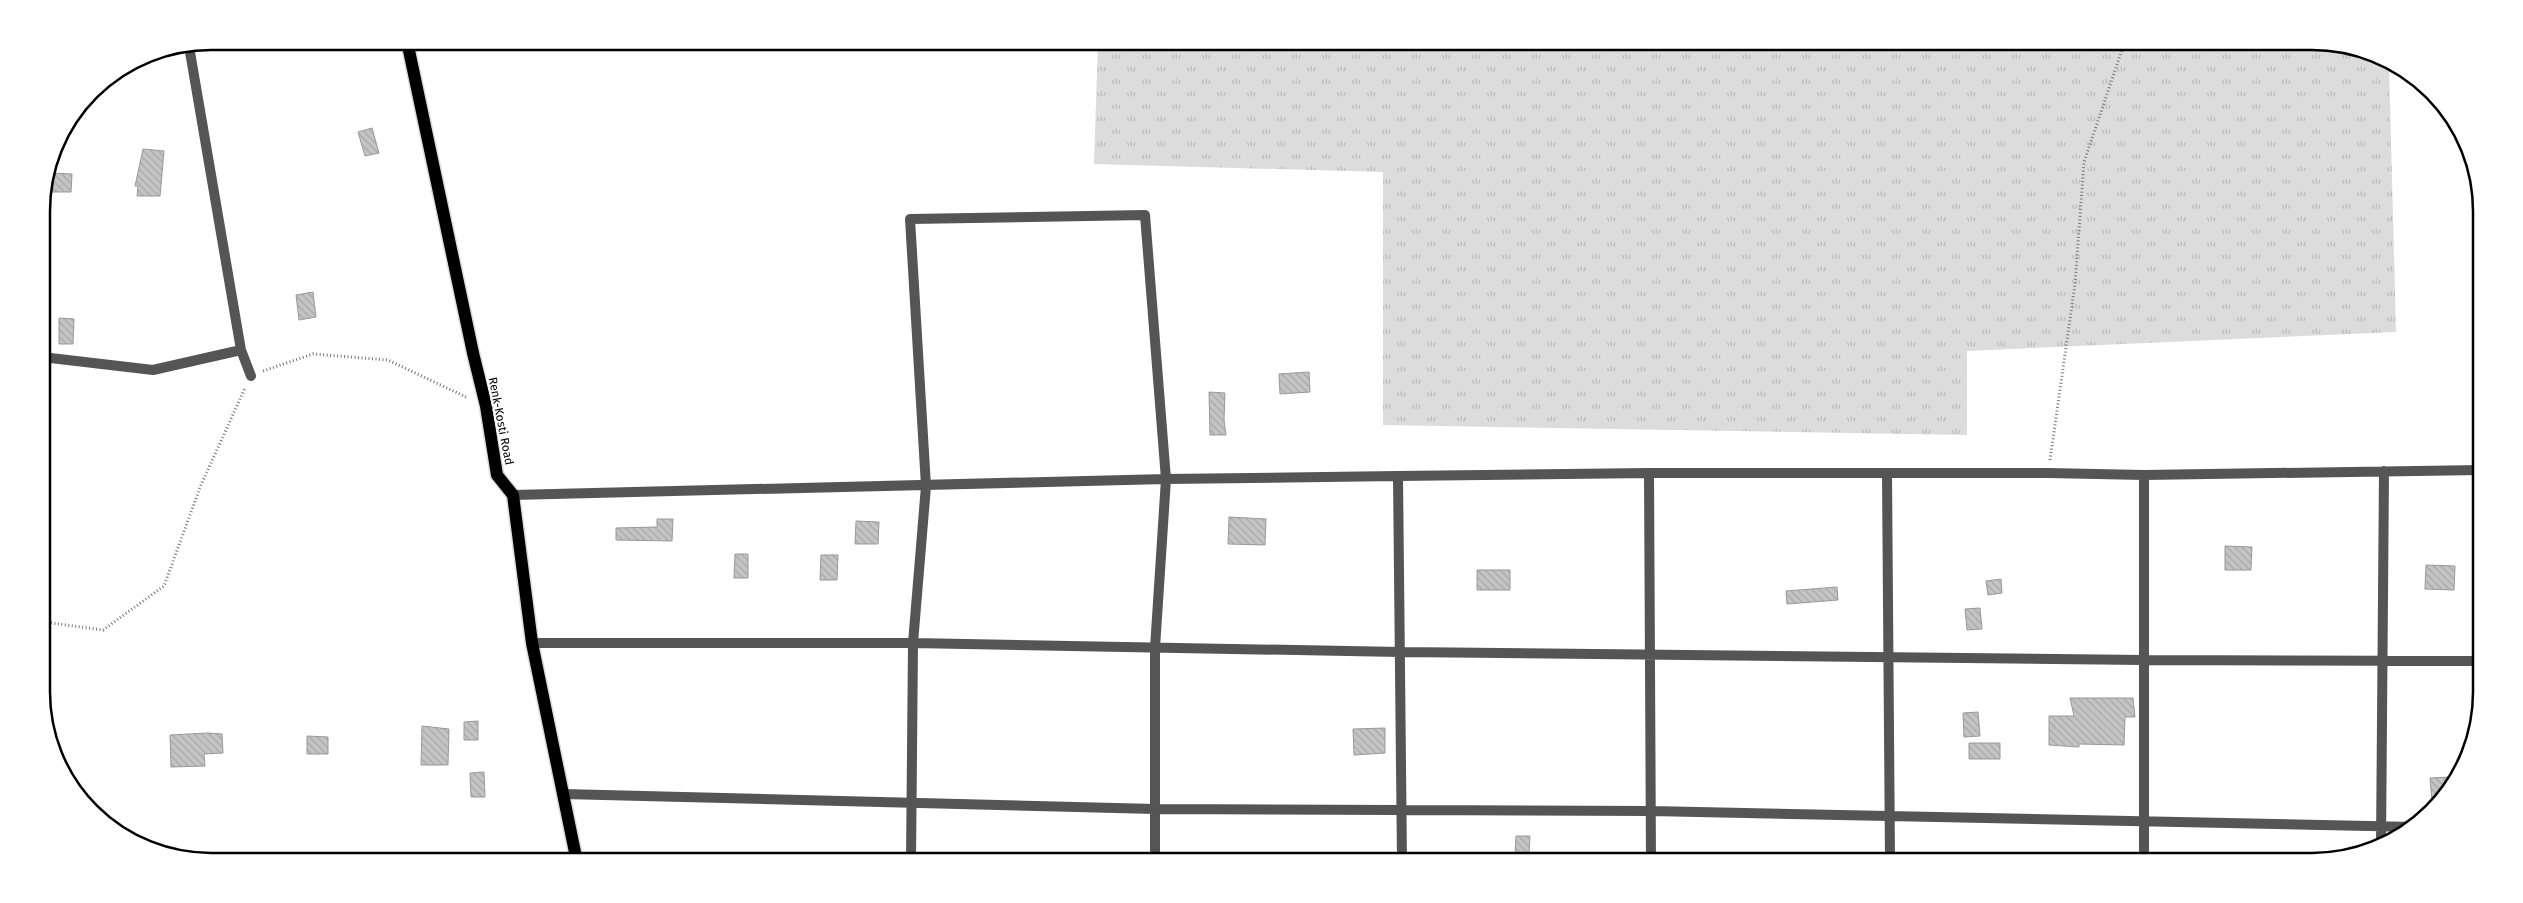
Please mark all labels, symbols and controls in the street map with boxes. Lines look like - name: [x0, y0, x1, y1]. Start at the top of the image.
- street label: Renk-Kosti Road: [486, 376, 516, 466]

